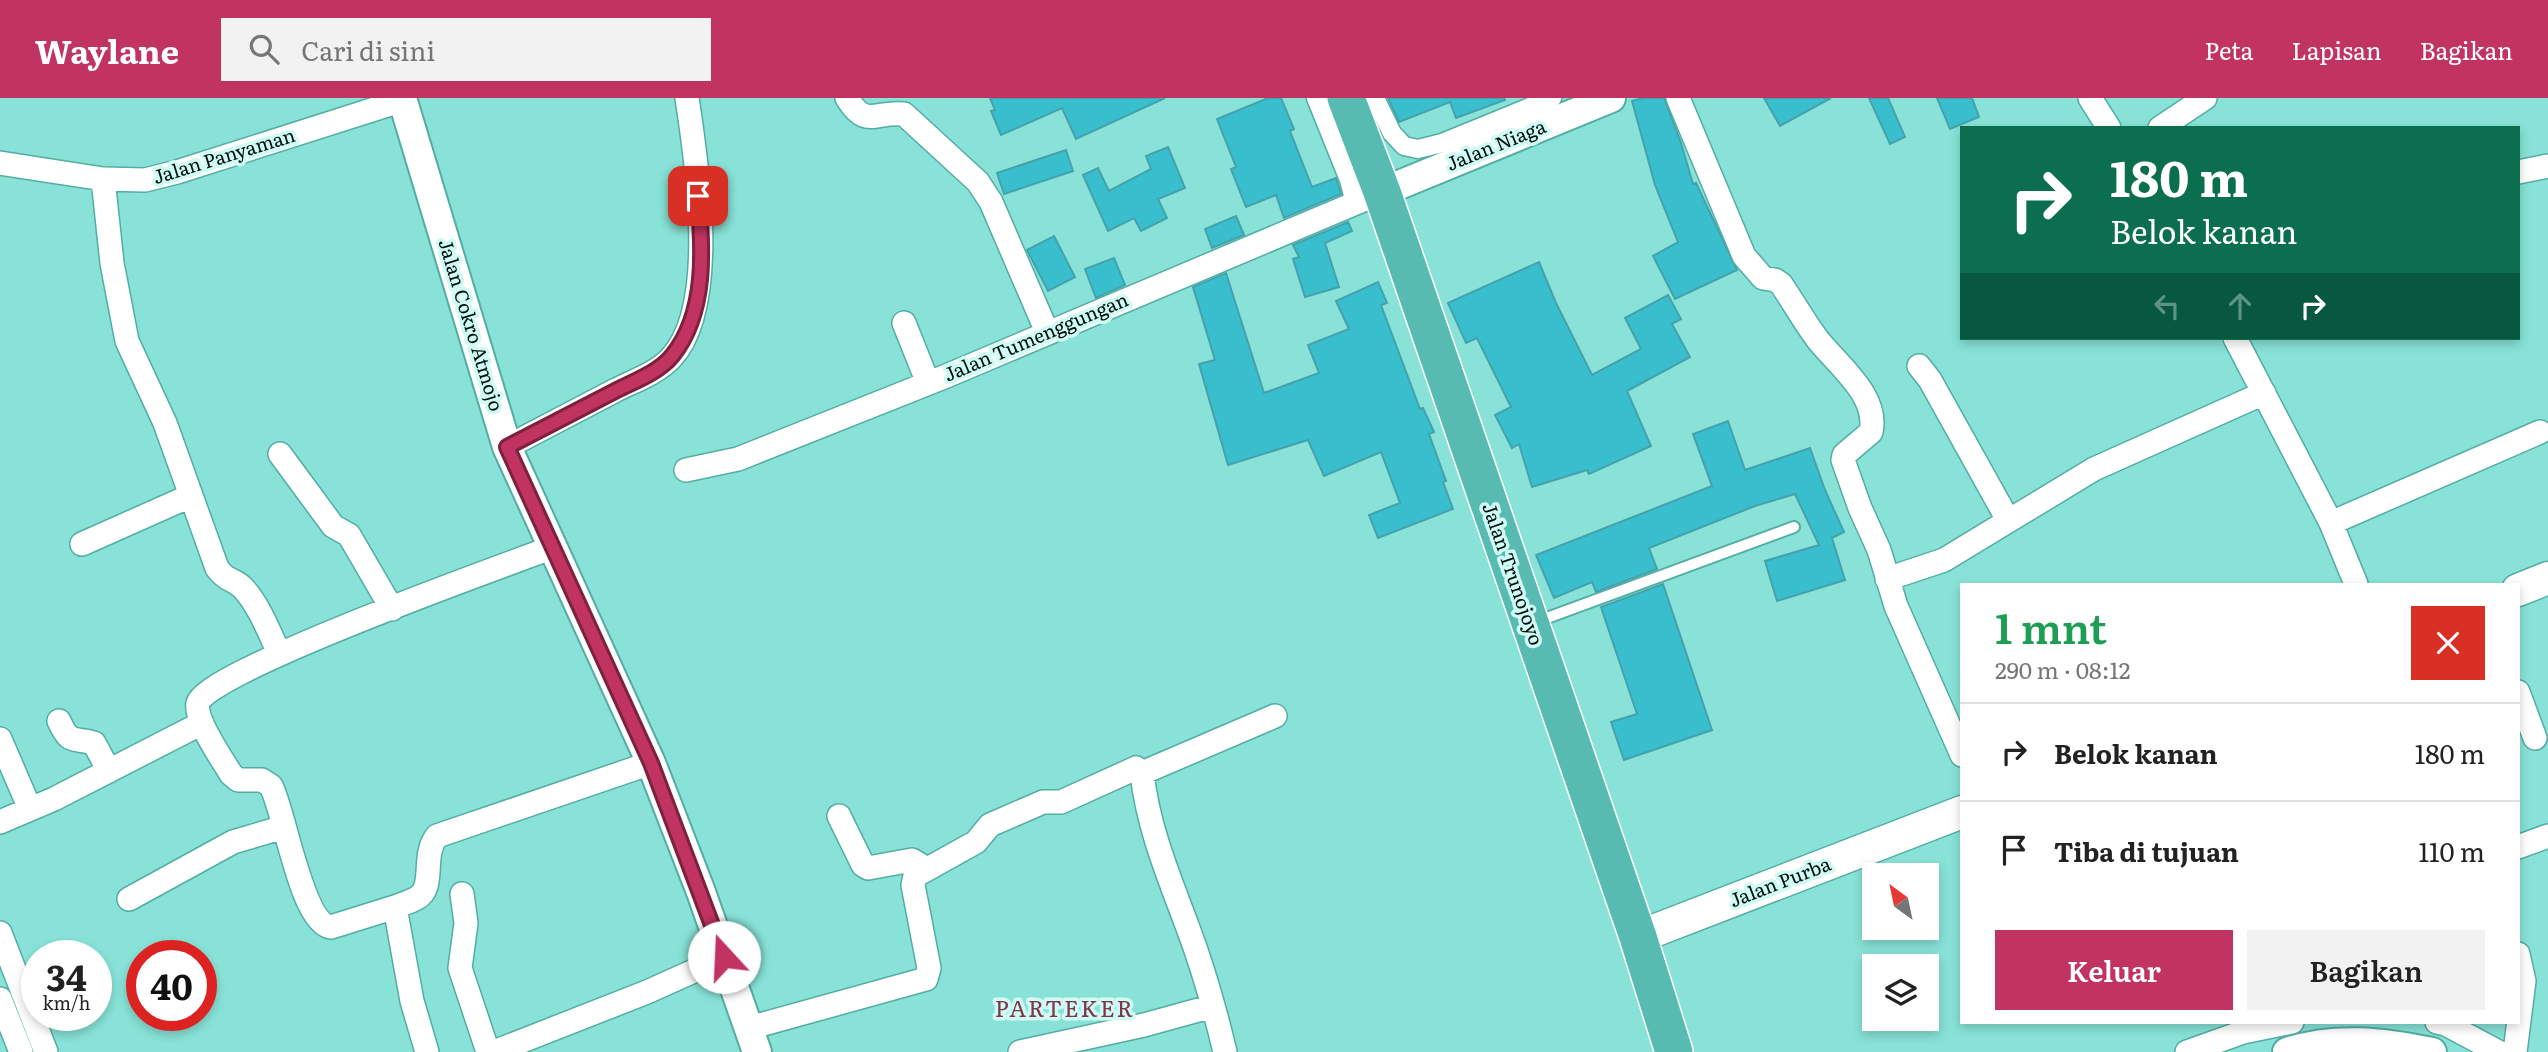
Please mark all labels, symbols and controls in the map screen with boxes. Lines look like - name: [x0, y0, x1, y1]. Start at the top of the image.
- search box: [221, 18, 711, 81]
- text: Waylane: [35, 25, 179, 74]
- icon: search: [245, 30, 283, 68]
- text: Cari di sini: [301, 30, 435, 69]
- text: Peta: [2204, 32, 2253, 67]
- text: Lapisan: [2291, 32, 2382, 67]
- text: Bagikan: [2420, 32, 2513, 67]
- street label: Jalan Niaga: [1442, 111, 1550, 177]
- street label: Jalan Panyaman: [149, 120, 298, 190]
- text: 180 m: [2110, 139, 2248, 212]
- icon: right: [1995, 154, 2086, 245]
- pin: [668, 166, 728, 226]
- icon: arrive: [679, 177, 717, 215]
- text: Belok kanan: [2110, 206, 2298, 254]
- street label: Jalan Cokro Atmojo: [432, 235, 512, 414]
- street label: Jalan Tumenggungan: [939, 285, 1132, 388]
- icon: left: [2148, 287, 2186, 325]
- icon: ahead: [2221, 287, 2259, 325]
- icon: right: [2294, 287, 2332, 325]
- street label: Jalan Trunojoyo: [1476, 498, 1551, 649]
- text: 1 mnt: [1995, 595, 2107, 657]
- button: close: [2411, 606, 2485, 680]
- text: 290 m · 08:12: [1995, 652, 2130, 686]
- icon: right: [1995, 733, 2033, 771]
- text: Belok kanan: [2054, 733, 2218, 772]
- text: 180 m: [2415, 733, 2485, 772]
- icon: arrive: [1995, 831, 2033, 869]
- text: Tiba di tujuan: [2054, 831, 2239, 870]
- text: 110 m: [2418, 831, 2485, 870]
- street label: Jalan Purba: [1725, 849, 1835, 913]
- north arrow: [1862, 863, 1939, 940]
- map controls: [1862, 863, 1939, 1031]
- position arrow: [687, 920, 761, 994]
- button: Keluar: [1995, 930, 2233, 1010]
- button: Bagikan: [2247, 930, 2485, 1010]
- speed limit sign: 40: [126, 940, 217, 1031]
- text: 34: [46, 950, 87, 1002]
- button: layers: [1862, 954, 1939, 1031]
- text: km/h: [43, 989, 90, 1016]
- district label: PARTEKER: [995, 990, 1135, 1024]

